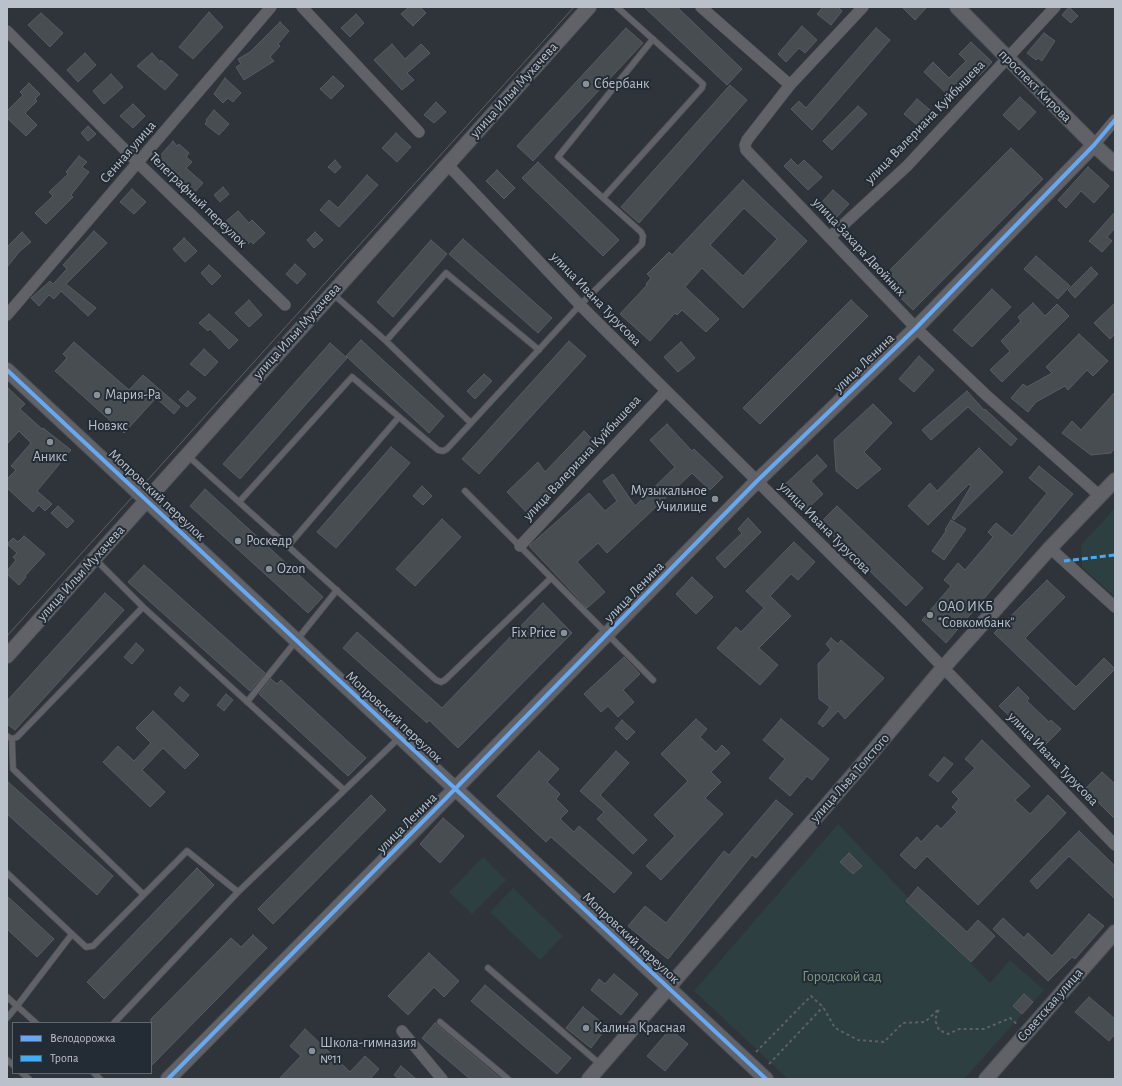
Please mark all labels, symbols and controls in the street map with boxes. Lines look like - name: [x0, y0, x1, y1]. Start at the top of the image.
- street label: улица Ильи Мухачева: [467, 39, 561, 141]
- street label: проспект Кирова: [995, 46, 1075, 126]
- street label: улица Валериана Куйбышева: [862, 57, 988, 187]
- place label: Сбербанк: [594, 76, 649, 92]
- marker: Сбербанк: [581, 79, 591, 89]
- street label: Сенная улица: [96, 117, 160, 187]
- street label: Телеграфный переулок: [145, 149, 251, 251]
- street label: улица Захара Двойных: [809, 194, 909, 300]
- street label: улица Ивана Турусова: [547, 249, 645, 349]
- street label: улица Ильи Мухачева: [250, 280, 344, 382]
- street label: улица Ленина: [830, 330, 898, 396]
- place label: Мария-Ра: [105, 387, 161, 403]
- marker: Мария-Ра: [92, 390, 102, 400]
- street label: улица Валериана Куйбышева: [519, 392, 645, 524]
- marker: Новэкс: [103, 406, 113, 416]
- place label: Новэкс: [88, 418, 128, 434]
- marker: Аникс: [45, 437, 55, 447]
- street label: Мопровский переулок: [105, 446, 209, 544]
- place label: Аникс: [33, 449, 67, 465]
- street label: улица Ивана Турусова: [775, 478, 875, 578]
- place label: Музыкальное Училище: [630, 483, 707, 516]
- marker: Музыкальное Училище: [710, 494, 720, 504]
- street label: улица Ильи Мухачева: [34, 522, 128, 624]
- place label: Роскедр: [246, 533, 292, 549]
- marker: Роскедр: [233, 536, 243, 546]
- street label: улица Ленина: [601, 558, 667, 626]
- place label: Ozon: [277, 561, 305, 577]
- marker: Ozon: [264, 564, 274, 574]
- place label: ОАО ИКБ "Совкомбанк": [938, 599, 1015, 632]
- marker: ОАО ИКБ "Совкомбанк": [925, 610, 935, 620]
- place label: Fix Price: [511, 625, 556, 641]
- marker: Fix Price: [559, 628, 569, 638]
- street label: Мопровский переулок: [342, 668, 446, 766]
- street label: улица Ивана Турусова: [1004, 709, 1102, 809]
- street label: улица Льва Толстого: [807, 730, 893, 826]
- street label: улица Ленина: [373, 789, 441, 857]
- street label: Мопровский переулок: [579, 889, 683, 987]
- street label: Советская улица: [1013, 965, 1087, 1045]
- park label: Городской сад: [802, 969, 882, 985]
- place label: Калина Красная: [594, 1020, 686, 1036]
- legend: [12, 1022, 152, 1074]
- marker: Калина Красная: [581, 1023, 591, 1033]
- text: Велодорожка: [50, 1032, 116, 1044]
- place label: Школа-гимназия №11: [320, 1035, 417, 1068]
- marker: Школа-гимназия №11: [307, 1046, 317, 1056]
- text: Тропа: [50, 1052, 78, 1064]

